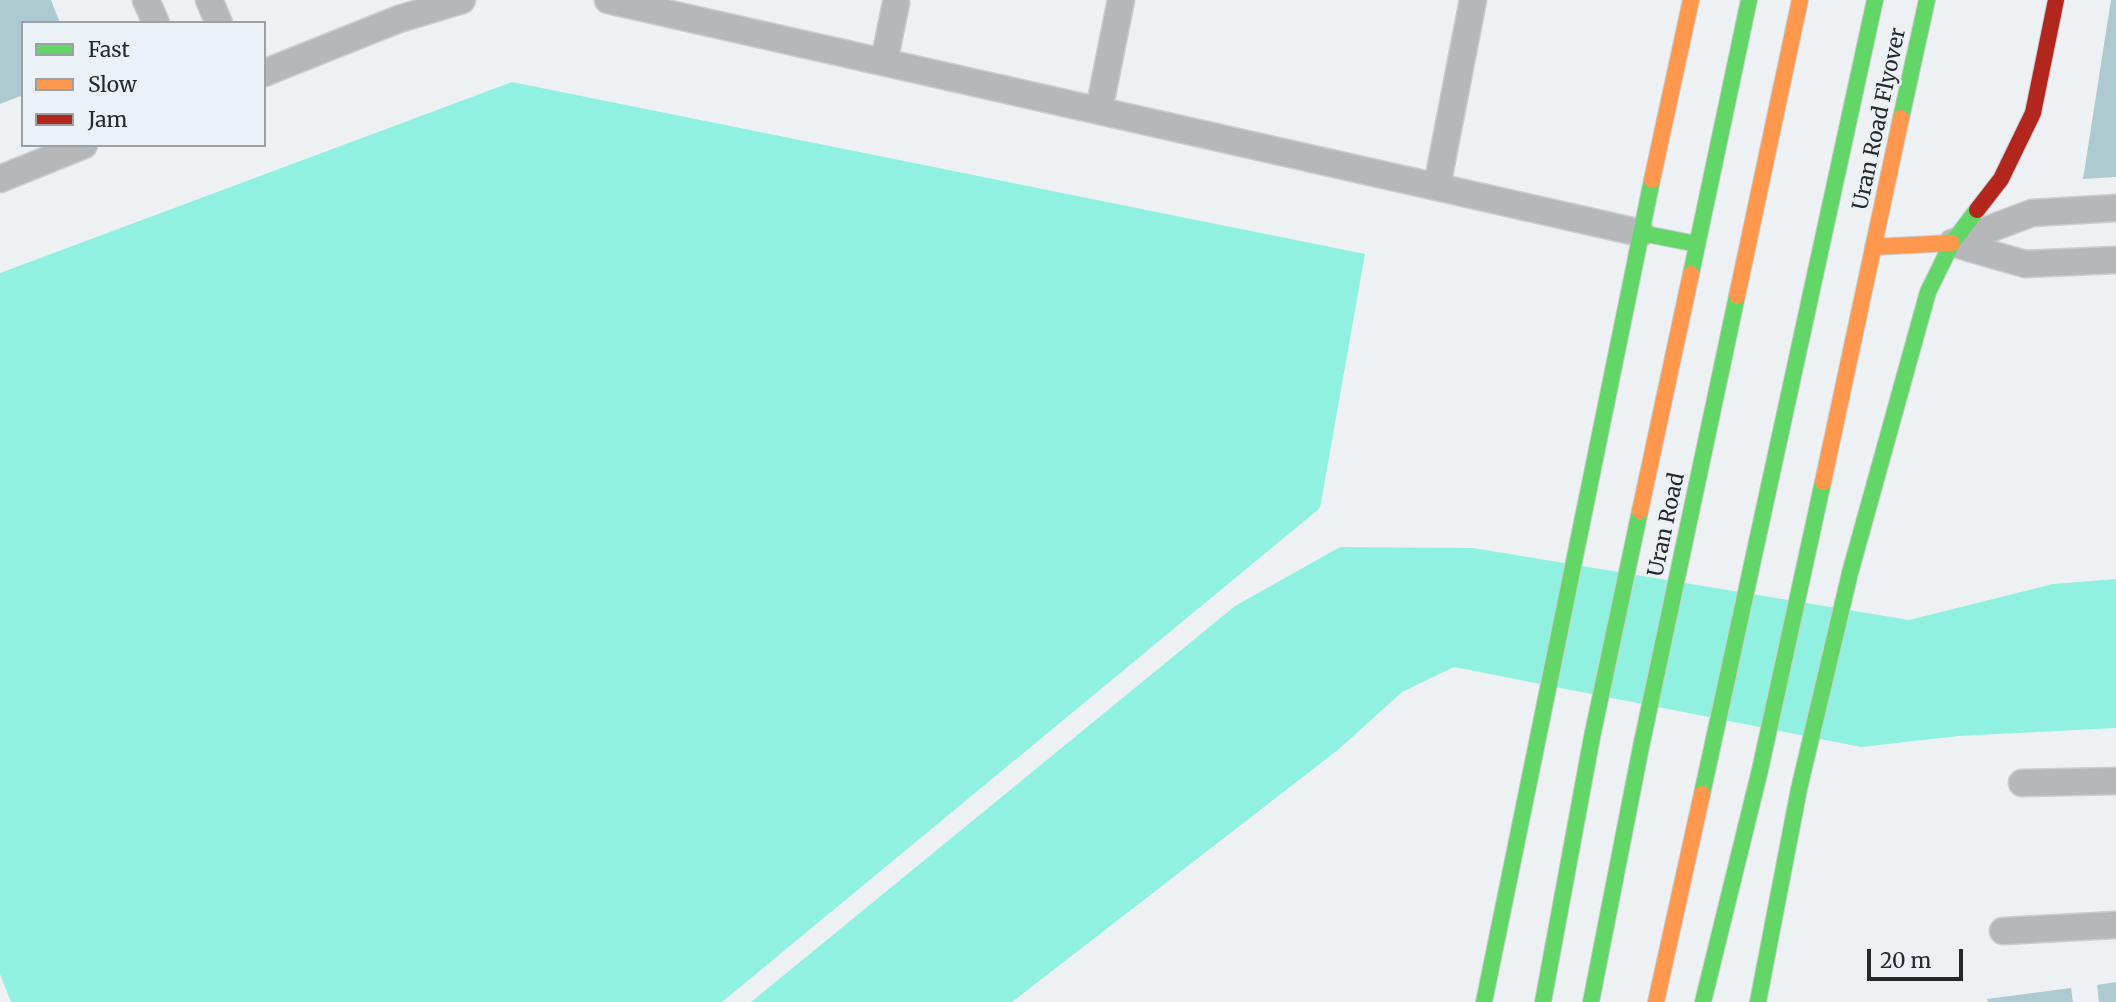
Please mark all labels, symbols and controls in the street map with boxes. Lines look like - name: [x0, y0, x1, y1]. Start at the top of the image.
- legend: [21, 21, 266, 147]
- street label: Uran Road Flyover: [1848, 26, 1912, 212]
- text: Fast: [88, 36, 130, 63]
- text: Slow: [88, 71, 137, 98]
- text: Jam: [88, 106, 127, 133]
- street label: Uran Road: [1644, 471, 1690, 579]
- scale bar: [1871, 936, 1967, 980]
- text: 20 m: [1880, 947, 1931, 974]

